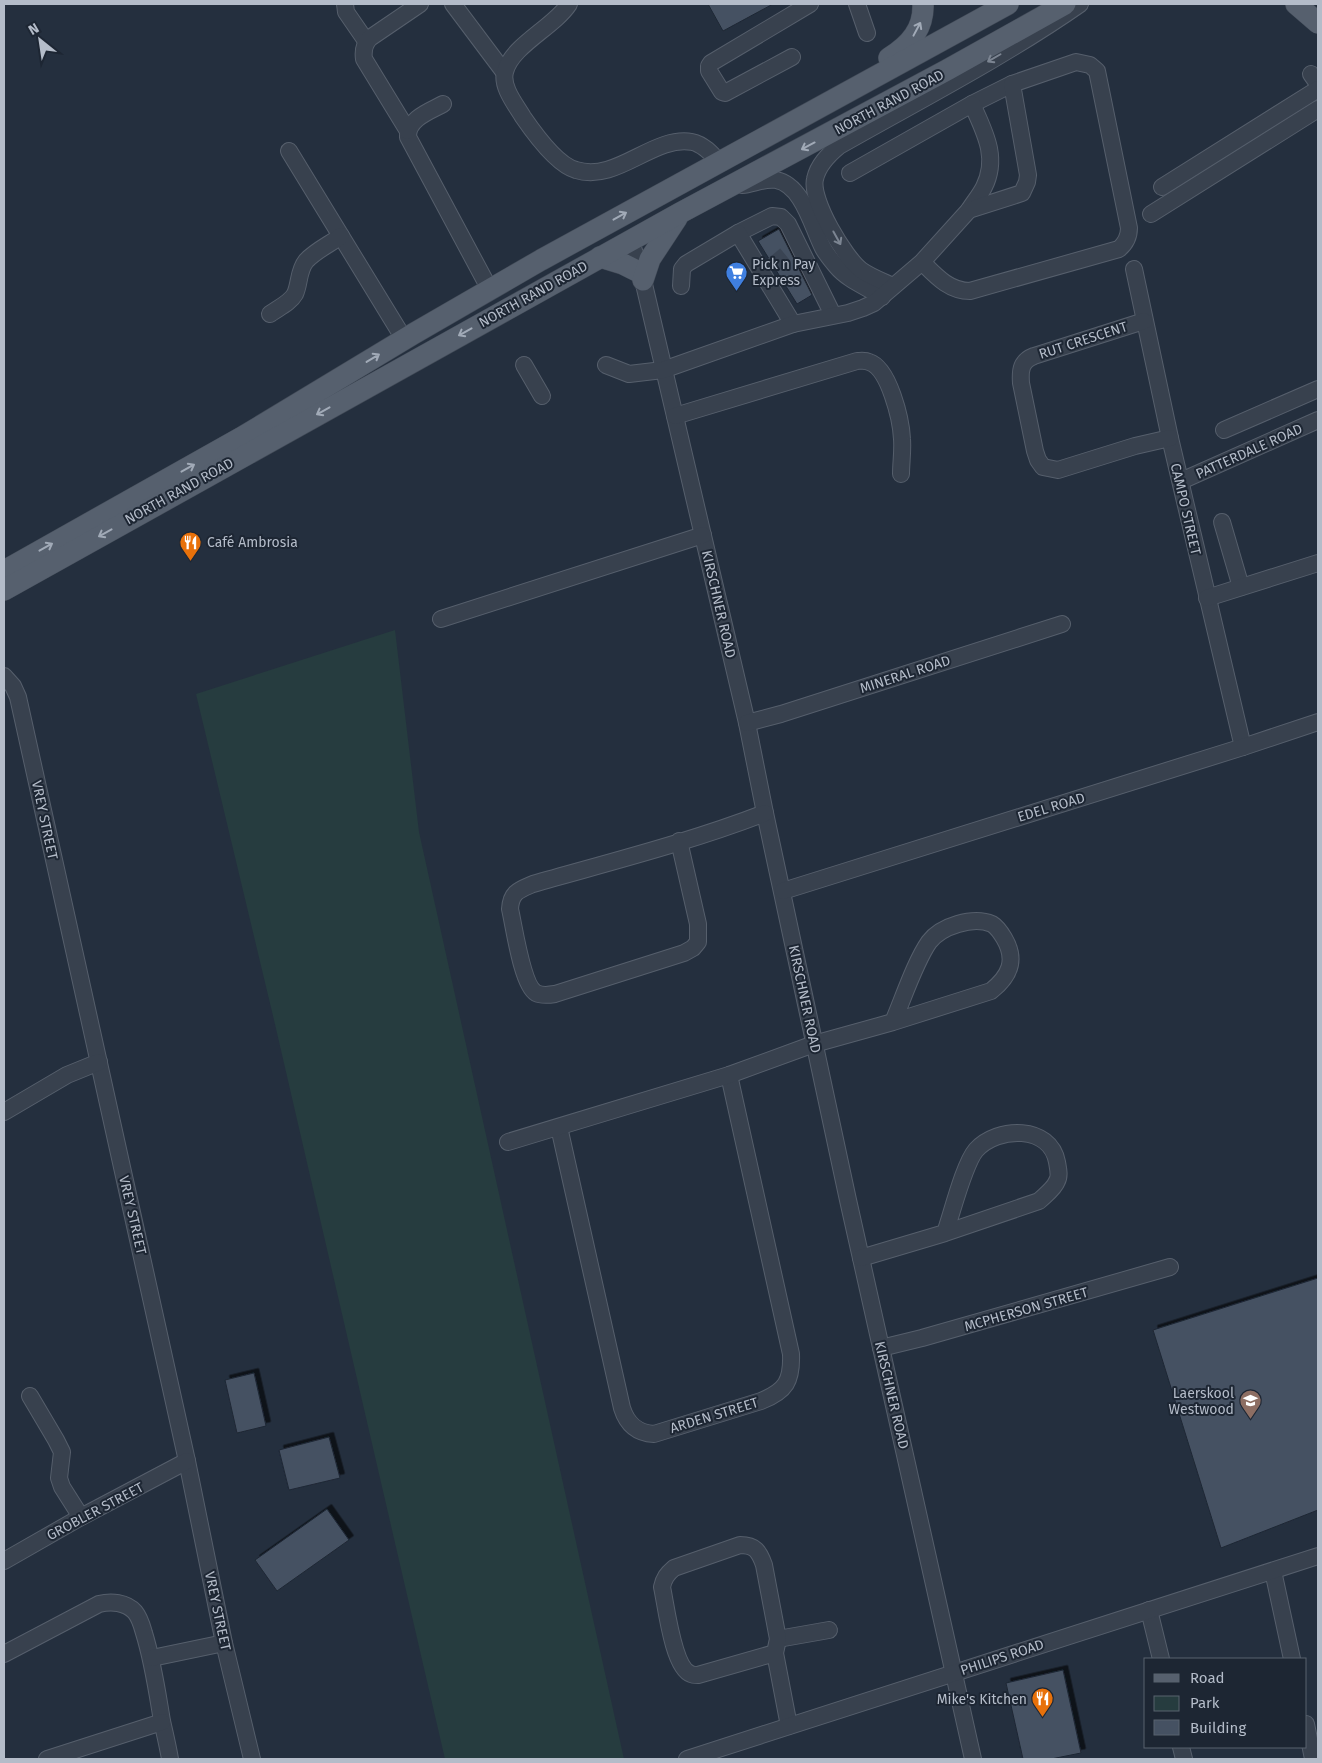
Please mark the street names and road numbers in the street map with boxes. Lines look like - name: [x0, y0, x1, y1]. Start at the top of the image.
- street label: NORTH RAND ROAD: [832, 66, 947, 138]
- street label: NORTH RAND ROAD: [476, 258, 591, 331]
- street label: RUT CRESCENT: [1037, 318, 1130, 363]
- street label: PATTERDALE ROAD: [1193, 420, 1305, 483]
- street label: NORTH RAND ROAD: [122, 455, 237, 528]
- street label: CAMPO STREET: [1167, 462, 1204, 557]
- street label: KIRSCHNER ROAD: [698, 549, 739, 660]
- street label: MINERAL ROAD: [858, 652, 953, 697]
- street label: VREY STREET: [28, 779, 61, 862]
- street label: EDEL ROAD: [1015, 789, 1087, 826]
- street label: KIRSCHNER ROAD: [785, 944, 824, 1055]
- street label: VREY STREET: [115, 1174, 150, 1257]
- street label: MCPHERSON STREET: [962, 1283, 1091, 1335]
- street label: KIRSCHNER ROAD: [871, 1340, 912, 1451]
- street label: ARDEN STREET: [668, 1394, 761, 1437]
- street label: GROBLER STREET: [44, 1478, 147, 1544]
- street label: VREY STREET: [201, 1570, 234, 1653]
- street label: PHILIPS ROAD: [958, 1636, 1046, 1679]

